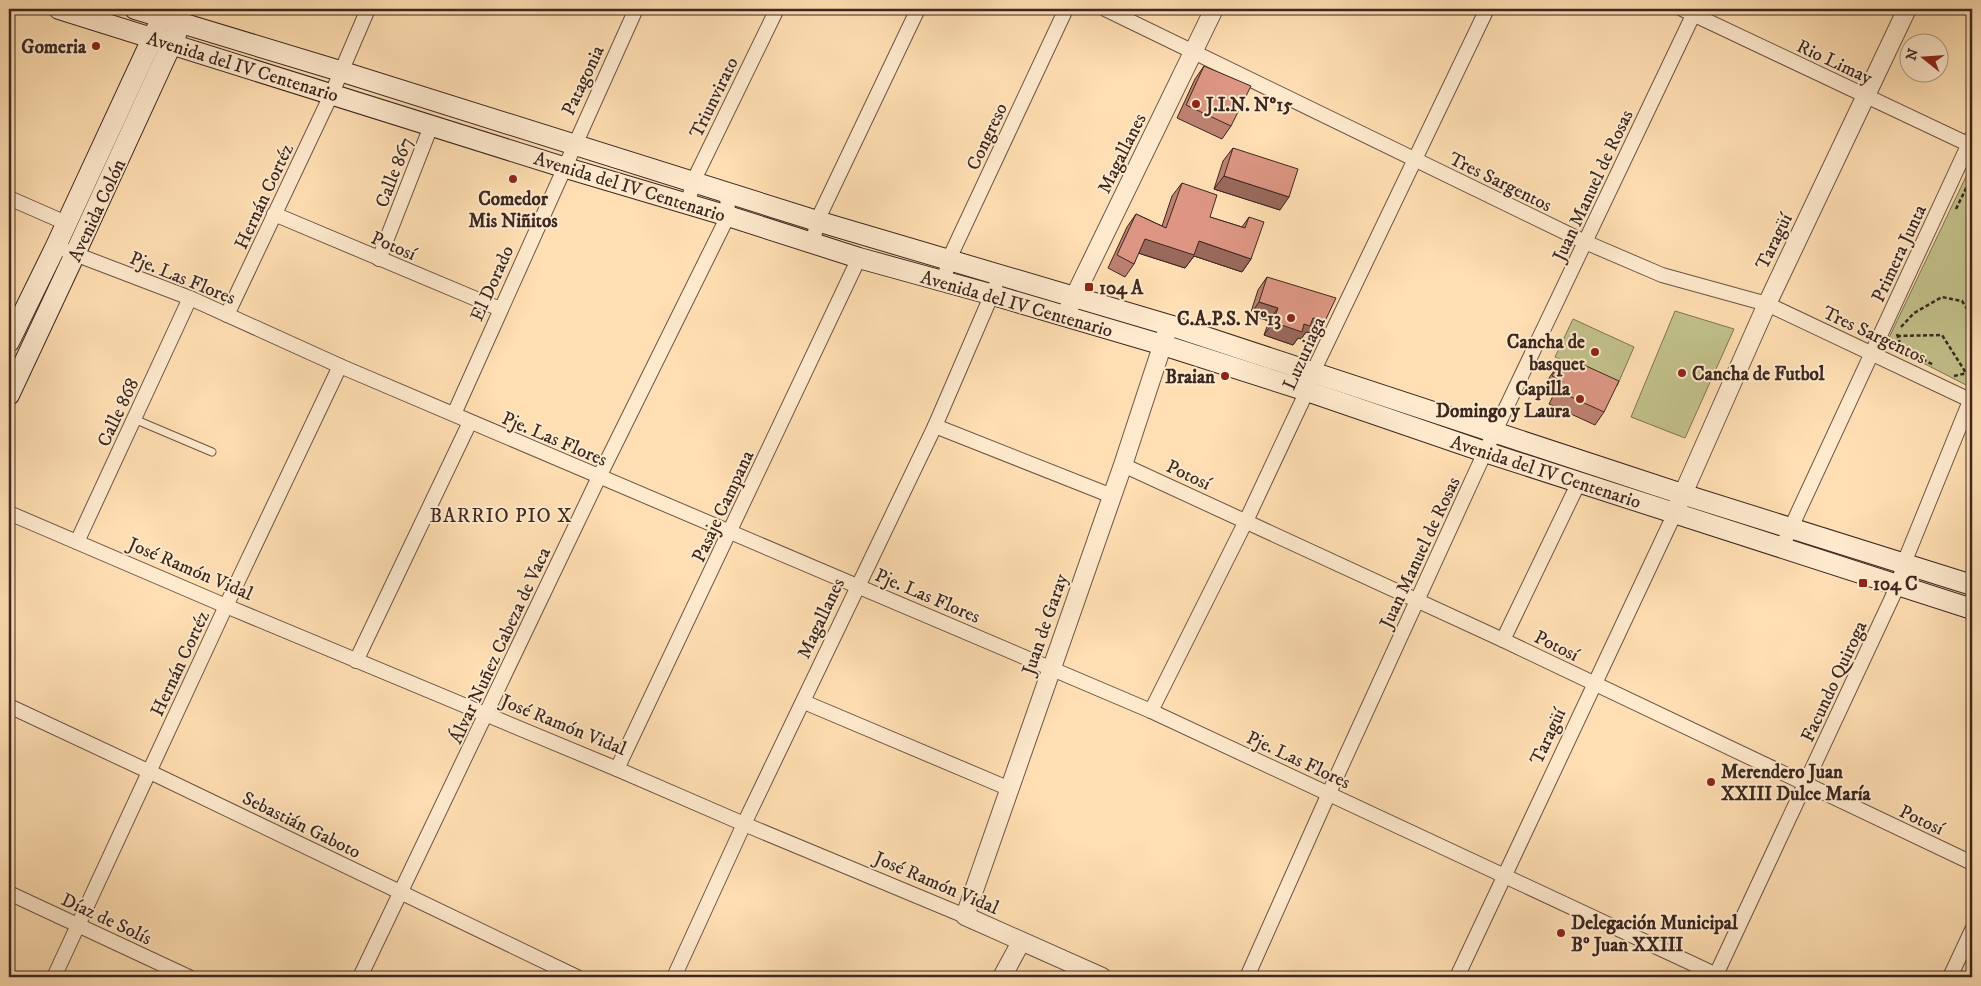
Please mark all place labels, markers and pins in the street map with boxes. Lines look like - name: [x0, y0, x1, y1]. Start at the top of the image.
- place label: Gomeria: [21, 36, 87, 59]
- marker: Gomeria: [90, 40, 102, 52]
- place label: J.I.N. Nº15: [1204, 94, 1293, 117]
- marker: J.I.N. Nº15: [1190, 98, 1202, 110]
- marker: Comedor Mis Niñitos: [507, 173, 519, 185]
- place label: Comedor Mis Niñitos: [468, 188, 558, 233]
- place label: 104 A: [1099, 277, 1144, 300]
- marker: 104 A: [1083, 281, 1095, 293]
- place label: C.A.P.S. Nº13: [1177, 308, 1281, 331]
- marker: C.A.P.S. Nº13: [1285, 312, 1297, 324]
- place label: Cancha de basquet: [1507, 331, 1586, 377]
- marker: Cancha de basquet: [1589, 346, 1601, 358]
- place label: Cancha de Futbol: [1692, 363, 1825, 386]
- place label: Braian: [1165, 366, 1216, 389]
- marker: Cancha de Futbol: [1676, 367, 1688, 379]
- marker: Braian: [1219, 370, 1231, 382]
- place label: Capilla Domingo y Laura: [1436, 378, 1571, 423]
- marker: Capilla Domingo y Laura: [1574, 393, 1586, 405]
- place label: 104 C: [1873, 573, 1918, 596]
- marker: 104 C: [1857, 577, 1869, 589]
- place label: Merendero Juan XXIII Dulce María: [1721, 761, 1872, 806]
- marker: Merendero Juan XXIII Dulce María: [1705, 776, 1717, 788]
- place label: Delegación Municipal Bº Juan XXIII: [1571, 912, 1738, 957]
- marker: Delegación Municipal Bº Juan XXIII: [1555, 927, 1567, 939]

